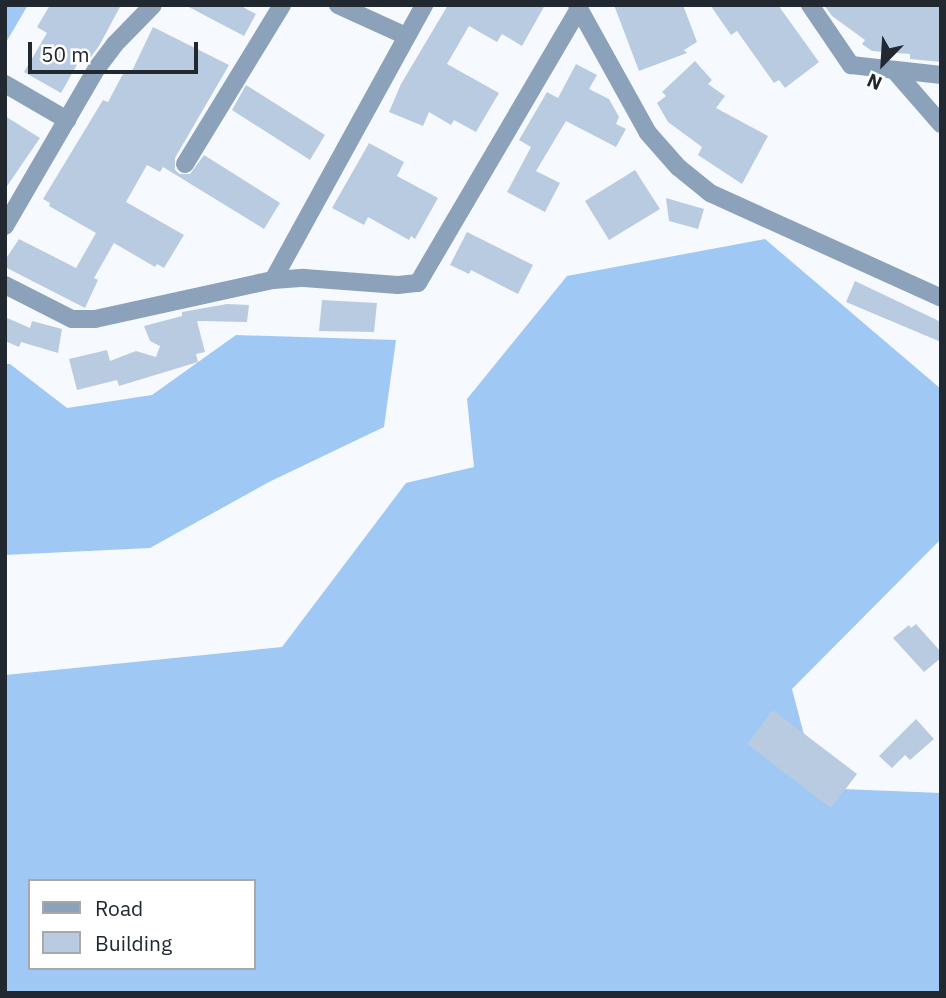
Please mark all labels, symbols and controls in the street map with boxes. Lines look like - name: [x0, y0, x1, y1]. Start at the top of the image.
- scale bar: [32, 28, 201, 72]
- north arrow: [848, 28, 918, 98]
- text: 50 m: [41, 40, 90, 68]
- text: N: [863, 68, 886, 96]
- legend: [28, 879, 256, 970]
- text: Road: [95, 894, 143, 922]
- text: Building: [95, 929, 172, 957]

